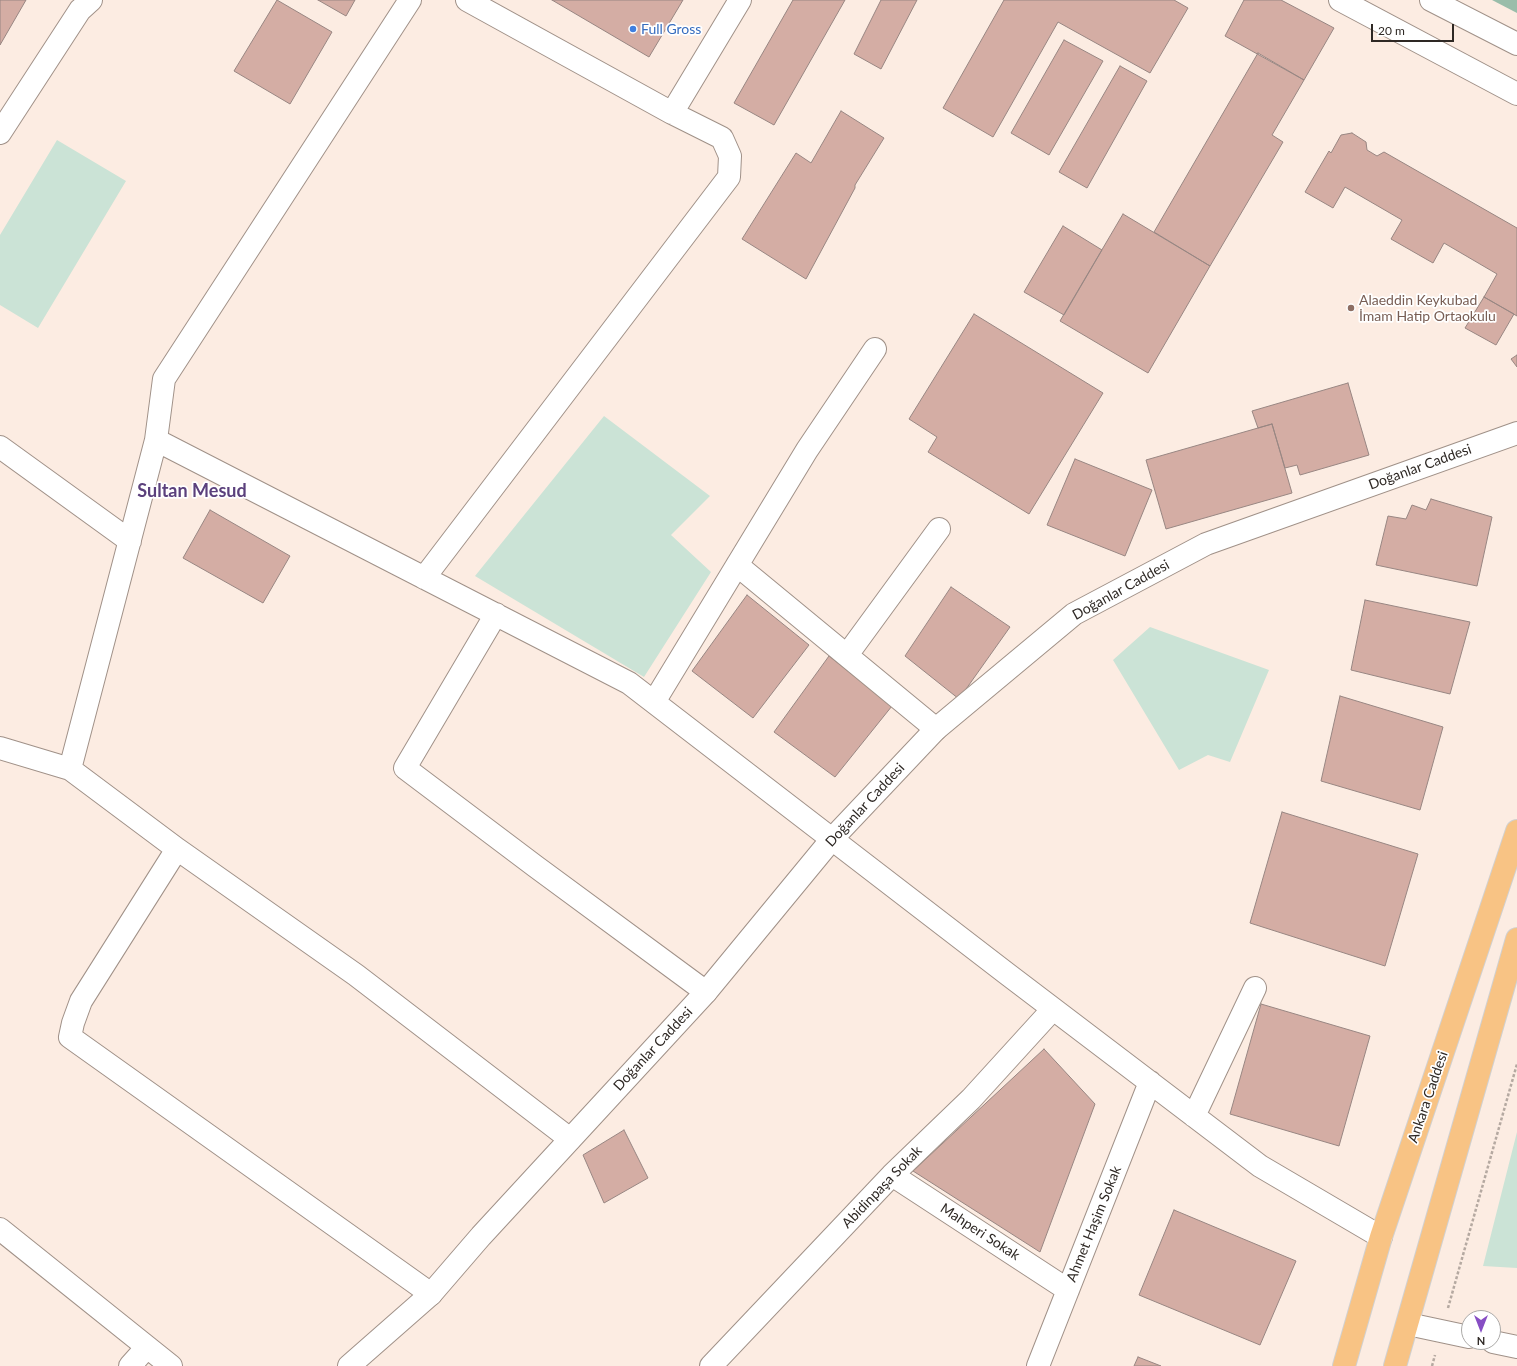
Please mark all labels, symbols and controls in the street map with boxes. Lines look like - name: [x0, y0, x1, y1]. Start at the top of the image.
- scale bar: [1373, 16, 1456, 42]
- place label: Full Gross: [641, 21, 701, 37]
- text: 20 m: [1378, 23, 1405, 38]
- marker: Full Gross: [628, 24, 638, 34]
- place label: Alaeddin Keykubad İmam Hatip Ortaokulu: [1359, 292, 1496, 324]
- marker: Alaeddin Keykubad İmam Hatip Ortaokulu: [1346, 303, 1356, 313]
- street label: Doğanlar Caddesi: [1366, 441, 1474, 493]
- district label: Sultan Mesud: [137, 480, 247, 502]
- street label: Doğanlar Caddesi: [1070, 556, 1172, 624]
- street label: Doğanlar Caddesi: [822, 760, 908, 850]
- street label: Doğanlar Caddesi: [610, 1004, 696, 1094]
- street label: Ankara Caddesi: [1404, 1049, 1452, 1145]
- street label: Abidinpaşa Sokak: [839, 1142, 925, 1232]
- street label: Ahmet Haşim Sokak: [1063, 1164, 1125, 1284]
- street label: Mahperi Sokak: [937, 1200, 1023, 1264]
- north arrow: [1461, 1310, 1501, 1350]
- text: N: [1477, 1335, 1485, 1348]

